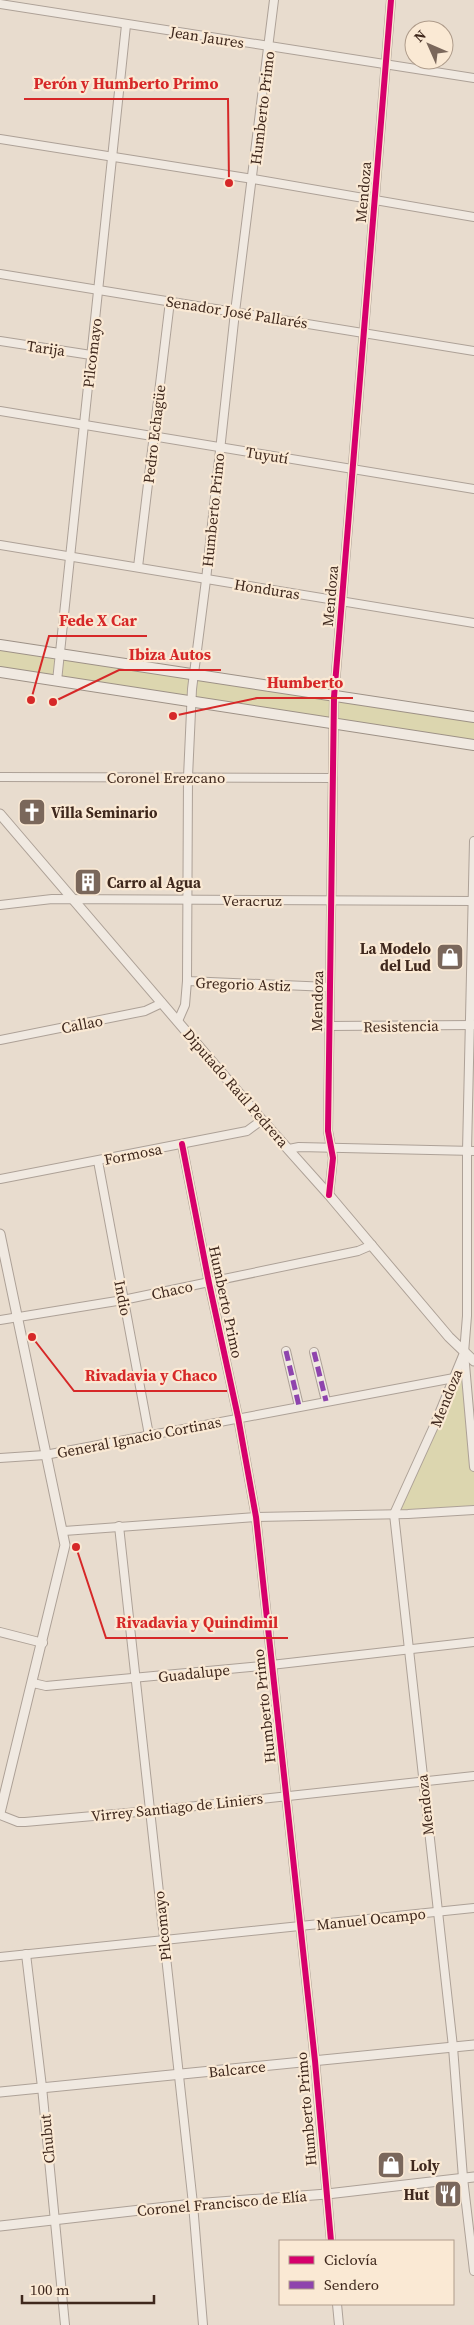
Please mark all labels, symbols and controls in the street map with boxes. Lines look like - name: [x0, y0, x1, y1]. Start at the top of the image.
- north arrow: [404, 20, 454, 70]
- street label: Jean Jaures: [167, 21, 246, 53]
- text: N: [409, 25, 430, 46]
- street label: Humberto Primo: [245, 50, 279, 166]
- callout: Perón y Humberto Primo: [24, 68, 228, 99]
- text: Perón y Humberto Primo: [34, 72, 218, 94]
- street label: Mendoza: [350, 160, 376, 223]
- street label: Senador José Pallarés: [165, 290, 309, 334]
- street label: Pilcomayo: [77, 317, 107, 389]
- street label: Tarija: [25, 335, 67, 361]
- street label: Pedro Echagüe: [138, 383, 171, 485]
- street label: Tuyutí: [244, 441, 290, 469]
- street label: Humberto Primo: [197, 452, 229, 568]
- street label: Mendoza: [317, 564, 343, 627]
- street label: Honduras: [233, 573, 301, 605]
- callout: Fede X Car: [49, 605, 147, 636]
- text: Fede X Car: [59, 609, 137, 631]
- callout: Ibiza Autos: [119, 639, 221, 670]
- text: Ibiza Autos: [129, 643, 211, 665]
- callout: Humberto: [257, 667, 353, 698]
- text: Humberto: [267, 671, 343, 693]
- street label: Coronel Erezcano: [107, 767, 225, 788]
- church icon: Villa Seminario: [17, 797, 47, 827]
- place label: Villa Seminario: [51, 802, 158, 823]
- building icon: Carro al Agua: [73, 867, 103, 897]
- place label: Carro al Agua: [107, 872, 202, 893]
- street label: Veracruz: [222, 890, 282, 911]
- place label: La Modelo del Lud: [360, 938, 432, 976]
- shop icon: La Modelo del Lud: [435, 942, 465, 972]
- street label: Mendoza: [306, 970, 328, 1032]
- street label: Gregorio Astiz: [195, 972, 291, 996]
- street label: Callao: [59, 1010, 105, 1038]
- street label: Resistencia: [363, 1015, 439, 1037]
- street label: Diputado Raúl Pedrera: [178, 1024, 294, 1152]
- street label: Formosa: [102, 1138, 164, 1170]
- street label: Humberto Primo: [204, 1244, 248, 1360]
- street label: Chaco: [149, 1275, 195, 1305]
- street label: Indio: [109, 1278, 137, 1318]
- callout: Rivadavia y Chaco: [74, 1360, 227, 1391]
- text: Rivadavia y Chaco: [85, 1364, 217, 1386]
- street label: Mendoza: [425, 1365, 467, 1430]
- street label: General Ignacio Cortinas: [55, 1411, 223, 1463]
- callout: Rivadavia y Quindimil: [106, 1607, 288, 1638]
- text: Rivadavia y Quindimil: [116, 1611, 278, 1633]
- street label: Humberto Primo: [248, 1648, 280, 1764]
- street label: Guadalupe: [157, 1659, 231, 1687]
- street label: Mendoza: [411, 1773, 439, 1837]
- street label: Virrey Santiago de Liniers: [90, 1788, 264, 1826]
- street label: Pilcomayo: [148, 1890, 176, 1962]
- street label: Manuel Ocampo: [315, 1903, 427, 1935]
- street label: Humberto Primo: [291, 2051, 321, 2167]
- street label: Balcarce: [207, 2056, 267, 2082]
- street label: Chubut: [34, 2113, 60, 2164]
- shop icon: Loly: [376, 2150, 406, 2180]
- place label: Loly: [410, 2155, 440, 2176]
- restaurant icon: Hut: [433, 2179, 463, 2209]
- place label: Hut: [404, 2184, 430, 2205]
- street label: Coronel Francisco de Elía: [136, 2185, 308, 2221]
- legend: [279, 2240, 454, 2305]
- text: Ciclovía: [324, 2249, 378, 2270]
- scale bar: [22, 2272, 155, 2304]
- text: Sendero: [324, 2274, 379, 2295]
- text: 100 m: [30, 2279, 70, 2300]

